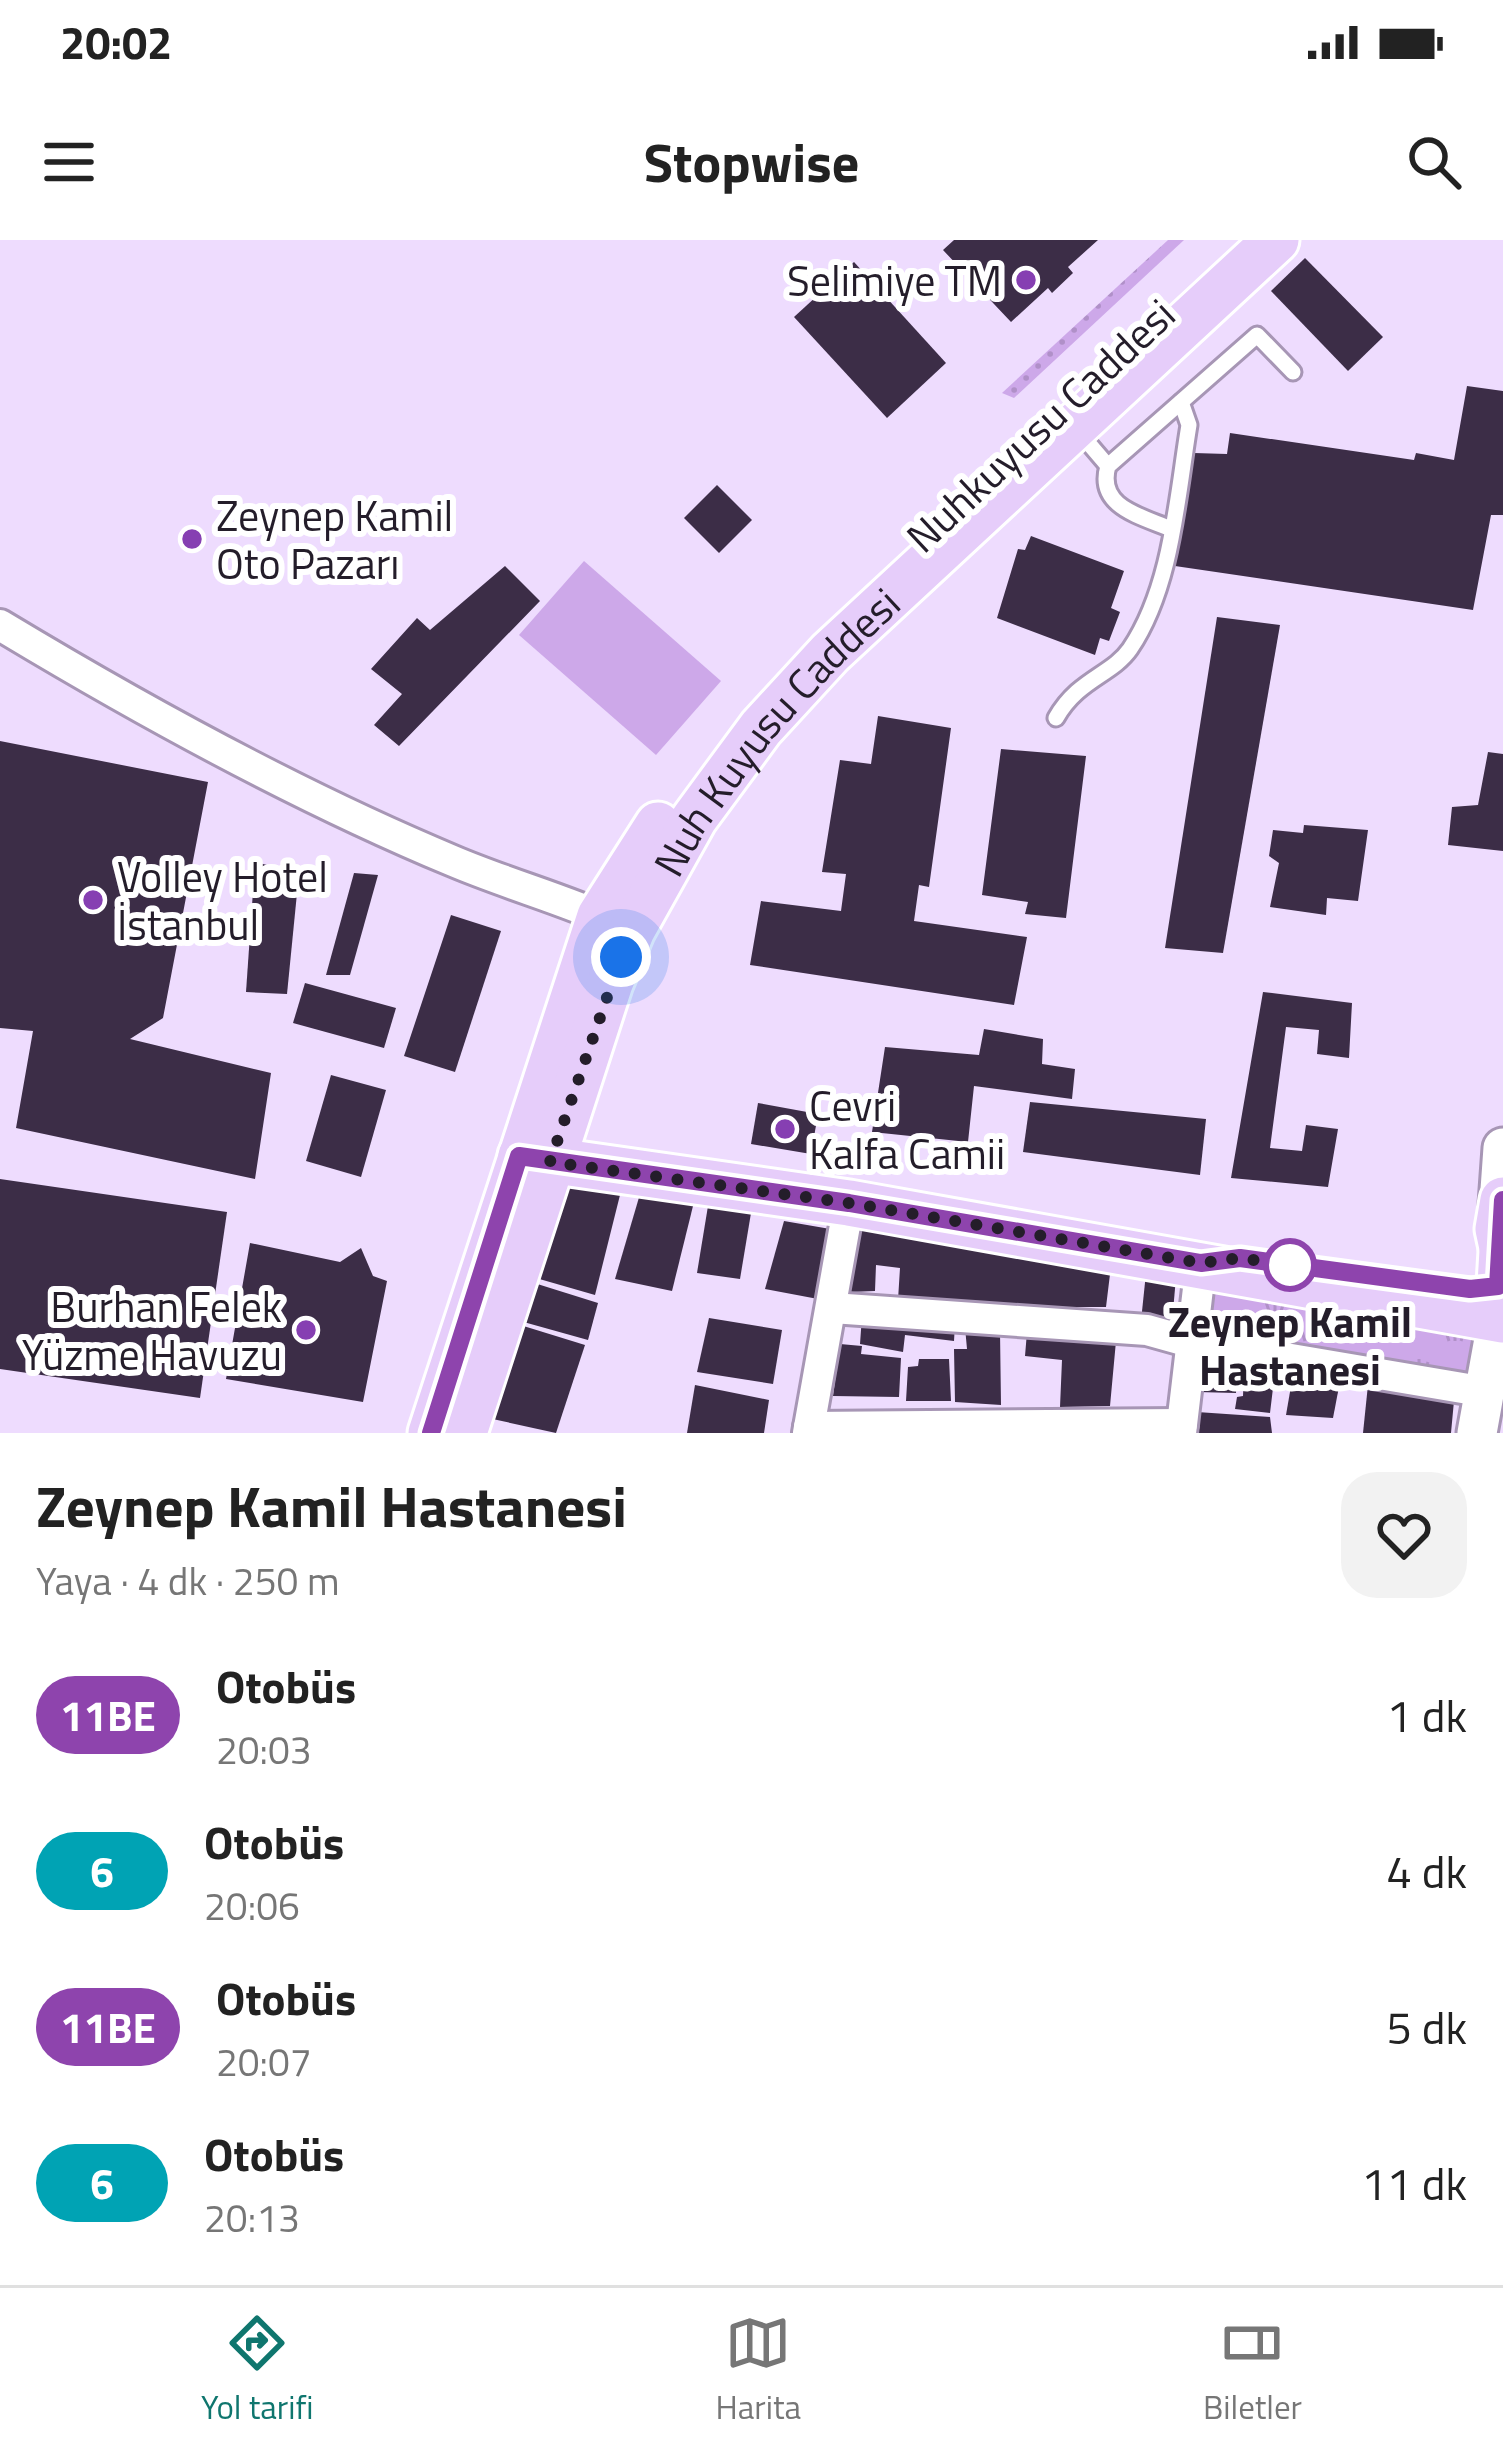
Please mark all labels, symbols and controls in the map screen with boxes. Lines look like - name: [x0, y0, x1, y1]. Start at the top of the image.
- text: 20:02: [60, 8, 172, 76]
- text: Stopwise: [644, 121, 859, 203]
- icon: menu: [36, 129, 102, 195]
- icon: search: [1401, 129, 1467, 195]
- place label: Selimiye TM: [787, 248, 1002, 312]
- marker: Selimiye TM: [1013, 267, 1039, 293]
- street label: Nuhkuyusu Caddesi: [891, 283, 1189, 567]
- place label: Zeynep Kamil Oto Pazarı: [216, 483, 453, 595]
- marker: Zeynep Kamil Oto Pazarı: [179, 526, 205, 552]
- street label: Nuh Kuyusu Caddesi: [636, 572, 914, 888]
- place label: Volley Hotel İstanbul: [117, 844, 328, 956]
- marker: Volley Hotel İstanbul: [80, 887, 106, 913]
- your location: [591, 927, 651, 987]
- place label: Cevri Kalfa Camii: [809, 1073, 1005, 1185]
- marker: Cevri Kalfa Camii: [772, 1116, 798, 1142]
- marker: Zeynep Kamil Hastanesi: [1265, 1240, 1315, 1290]
- place label: Burhan Felek Yüzme Havuzu: [22, 1274, 282, 1386]
- place label: Zeynep Kamil Hastanesi: [1168, 1289, 1412, 1401]
- marker: Burhan Felek Yüzme Havuzu: [293, 1317, 319, 1343]
- text: Zeynep Kamil Hastanesi: [36, 1462, 627, 1549]
- button: heart: [1341, 1472, 1467, 1598]
- text: Yaya · 4 dk · 250 m: [36, 1551, 340, 1610]
- text: Otobüs: [216, 1652, 356, 1720]
- text: 1 dk: [1387, 1681, 1467, 1749]
- text: 11BE: [60, 1683, 156, 1747]
- text: 20:03: [216, 1720, 312, 1779]
- text: Otobüs: [204, 1808, 344, 1876]
- text: 4 dk: [1387, 1837, 1467, 1905]
- text: 6: [90, 1839, 114, 1903]
- text: 20:06: [204, 1876, 300, 1935]
- text: Otobüs: [216, 1964, 356, 2032]
- text: 5 dk: [1387, 1993, 1467, 2061]
- text: 11BE: [60, 1995, 156, 2059]
- text: 20:07: [216, 2032, 312, 2091]
- text: Otobüs: [204, 2120, 344, 2188]
- text: 11 dk: [1361, 2149, 1467, 2217]
- text: 6: [90, 2151, 114, 2215]
- text: 20:13: [204, 2188, 300, 2247]
- tab: Yol tarifi: [201, 2310, 314, 2432]
- tab: Harita: [716, 2310, 801, 2432]
- tab: Biletler: [1203, 2310, 1302, 2432]

